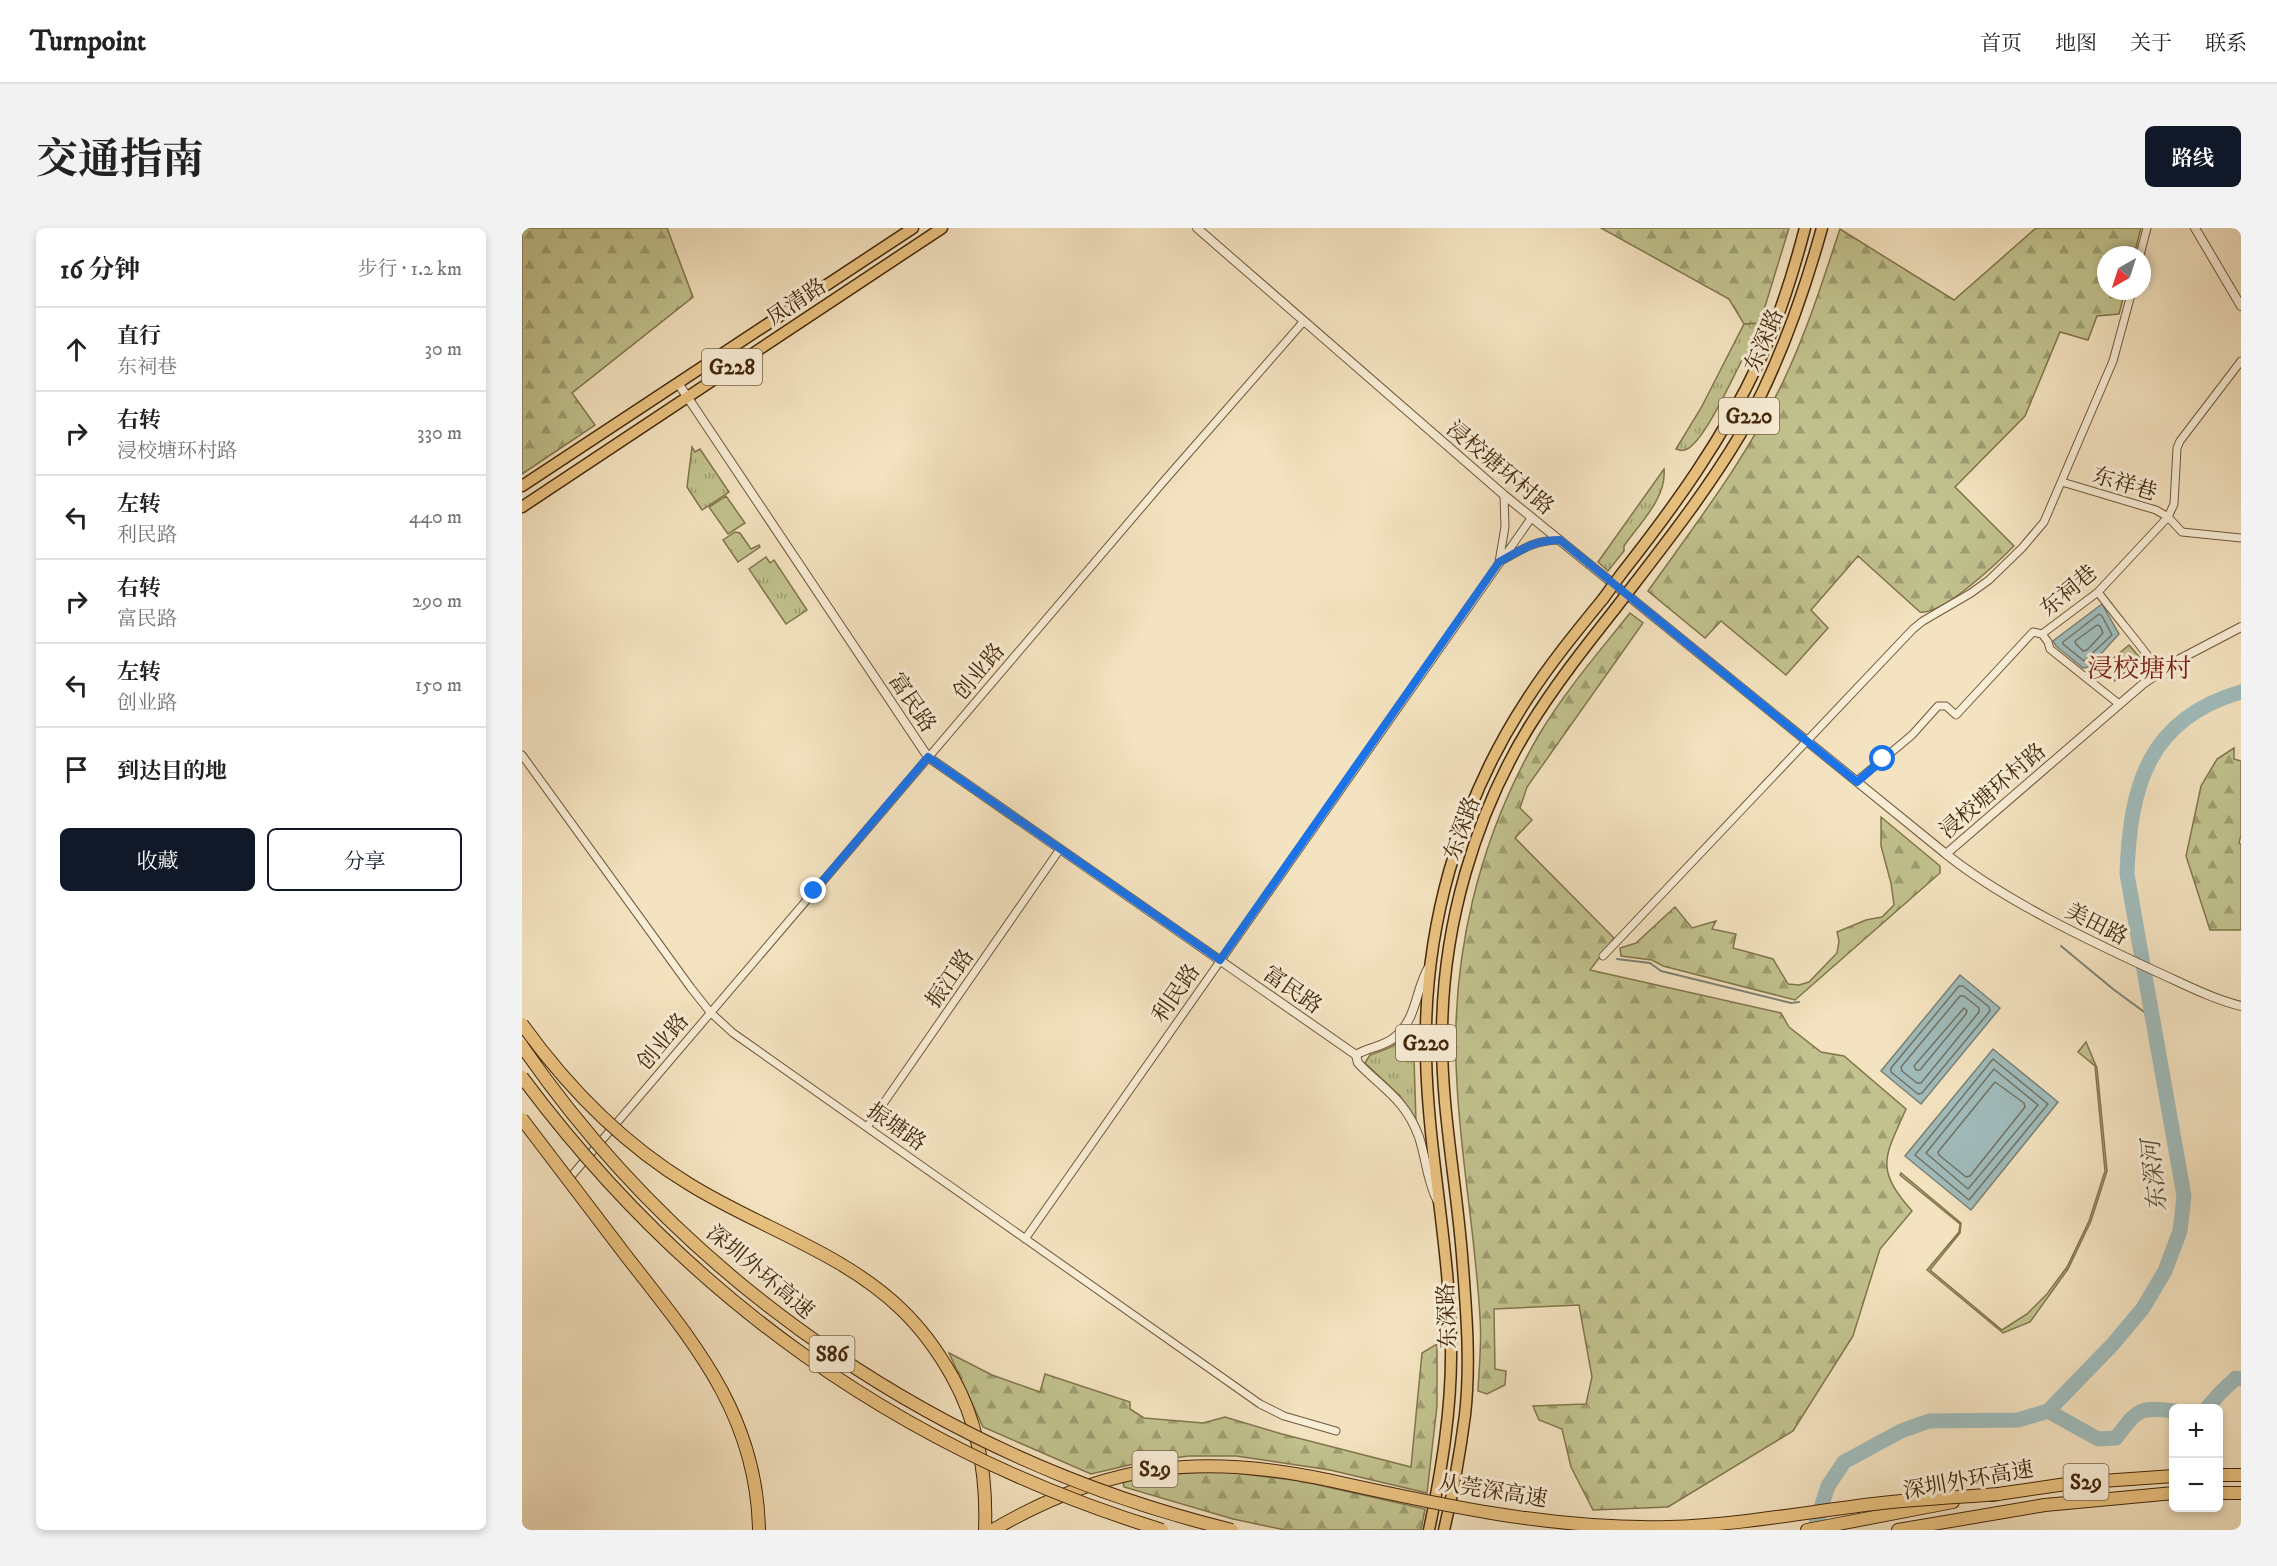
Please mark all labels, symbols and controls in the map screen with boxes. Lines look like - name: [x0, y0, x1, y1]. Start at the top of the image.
- text: Turnpoint: [30, 24, 146, 59]
- text: 首页: [1980, 31, 2022, 57]
- text: 地图: [2055, 31, 2097, 57]
- text: 关于: [2130, 31, 2172, 57]
- text: 联系: [2205, 31, 2247, 57]
- button: 路线: [2145, 126, 2241, 187]
- text: 交通指南: [36, 135, 204, 187]
- north arrow: [2097, 246, 2151, 300]
- text: 16 分钟: [60, 254, 141, 287]
- text: 步行 · 1.2 km: [357, 257, 462, 282]
- street label: 凤清路: [762, 273, 832, 332]
- street label: 东深路: [1739, 305, 1790, 376]
- text: 直行: [117, 323, 161, 350]
- icon: ahead: [60, 333, 93, 366]
- text: 30 m: [424, 337, 462, 362]
- road number: G228: [702, 349, 762, 385]
- text: 东祠巷: [117, 355, 177, 380]
- road number: G220: [1719, 398, 1779, 434]
- text: 右转: [117, 407, 161, 434]
- street label: 浸校塘环村路: [1441, 415, 1559, 521]
- icon: right: [60, 417, 93, 450]
- text: 330 m: [417, 421, 462, 446]
- text: 浸校塘环村路: [117, 439, 237, 464]
- street label: 东祥巷: [2089, 462, 2160, 507]
- text: 左转: [117, 491, 161, 518]
- icon: left: [60, 501, 93, 534]
- text: 440 m: [409, 505, 462, 530]
- text: 利民路: [117, 523, 177, 548]
- street label: 东祠巷: [2035, 560, 2103, 623]
- text: 右转: [117, 575, 161, 602]
- icon: right: [60, 585, 93, 618]
- text: 290 m: [412, 589, 462, 614]
- text: 富民路: [117, 607, 177, 632]
- street label: 创业路: [948, 638, 1011, 706]
- district label: 浸校塘村: [2087, 653, 2191, 686]
- text: 左转: [117, 659, 161, 686]
- street label: 富民路: [882, 668, 941, 738]
- icon: left: [60, 669, 93, 702]
- text: 150 m: [415, 673, 462, 698]
- text: 创业路: [117, 691, 177, 716]
- street label: 浸校塘环村路: [1934, 738, 2052, 845]
- route start: [1869, 745, 1895, 771]
- icon: arrive: [60, 753, 93, 786]
- text: 到达目的地: [117, 758, 227, 785]
- street label: 东深路: [1438, 793, 1486, 864]
- button: 收藏: [60, 828, 255, 891]
- button: 分享: [267, 828, 462, 891]
- route end: [800, 877, 826, 903]
- street label: 美田路: [2061, 897, 2132, 951]
- street label: 振江路: [920, 944, 980, 1014]
- street label: 利民路: [1146, 959, 1206, 1029]
- street label: 富民路: [1257, 960, 1327, 1020]
- street label: 创业路: [632, 1008, 695, 1076]
- road number: G220: [1396, 1025, 1456, 1061]
- street label: 振塘路: [861, 1097, 931, 1157]
- water label: 东深河: [2136, 1135, 2174, 1213]
- street label: 深圳外环高速: [701, 1219, 819, 1325]
- street label: 东深路: [1433, 1282, 1462, 1349]
- road number: S86: [810, 1336, 854, 1372]
- map controls: [2169, 1404, 2223, 1512]
- button: +: [2169, 1404, 2223, 1458]
- road number: S29: [1132, 1451, 1178, 1487]
- street label: 深圳外环高速: [1901, 1456, 2036, 1505]
- button: −: [2169, 1458, 2223, 1512]
- road number: S29: [2064, 1464, 2108, 1500]
- street label: 从莞深高速: [1436, 1470, 1549, 1513]

